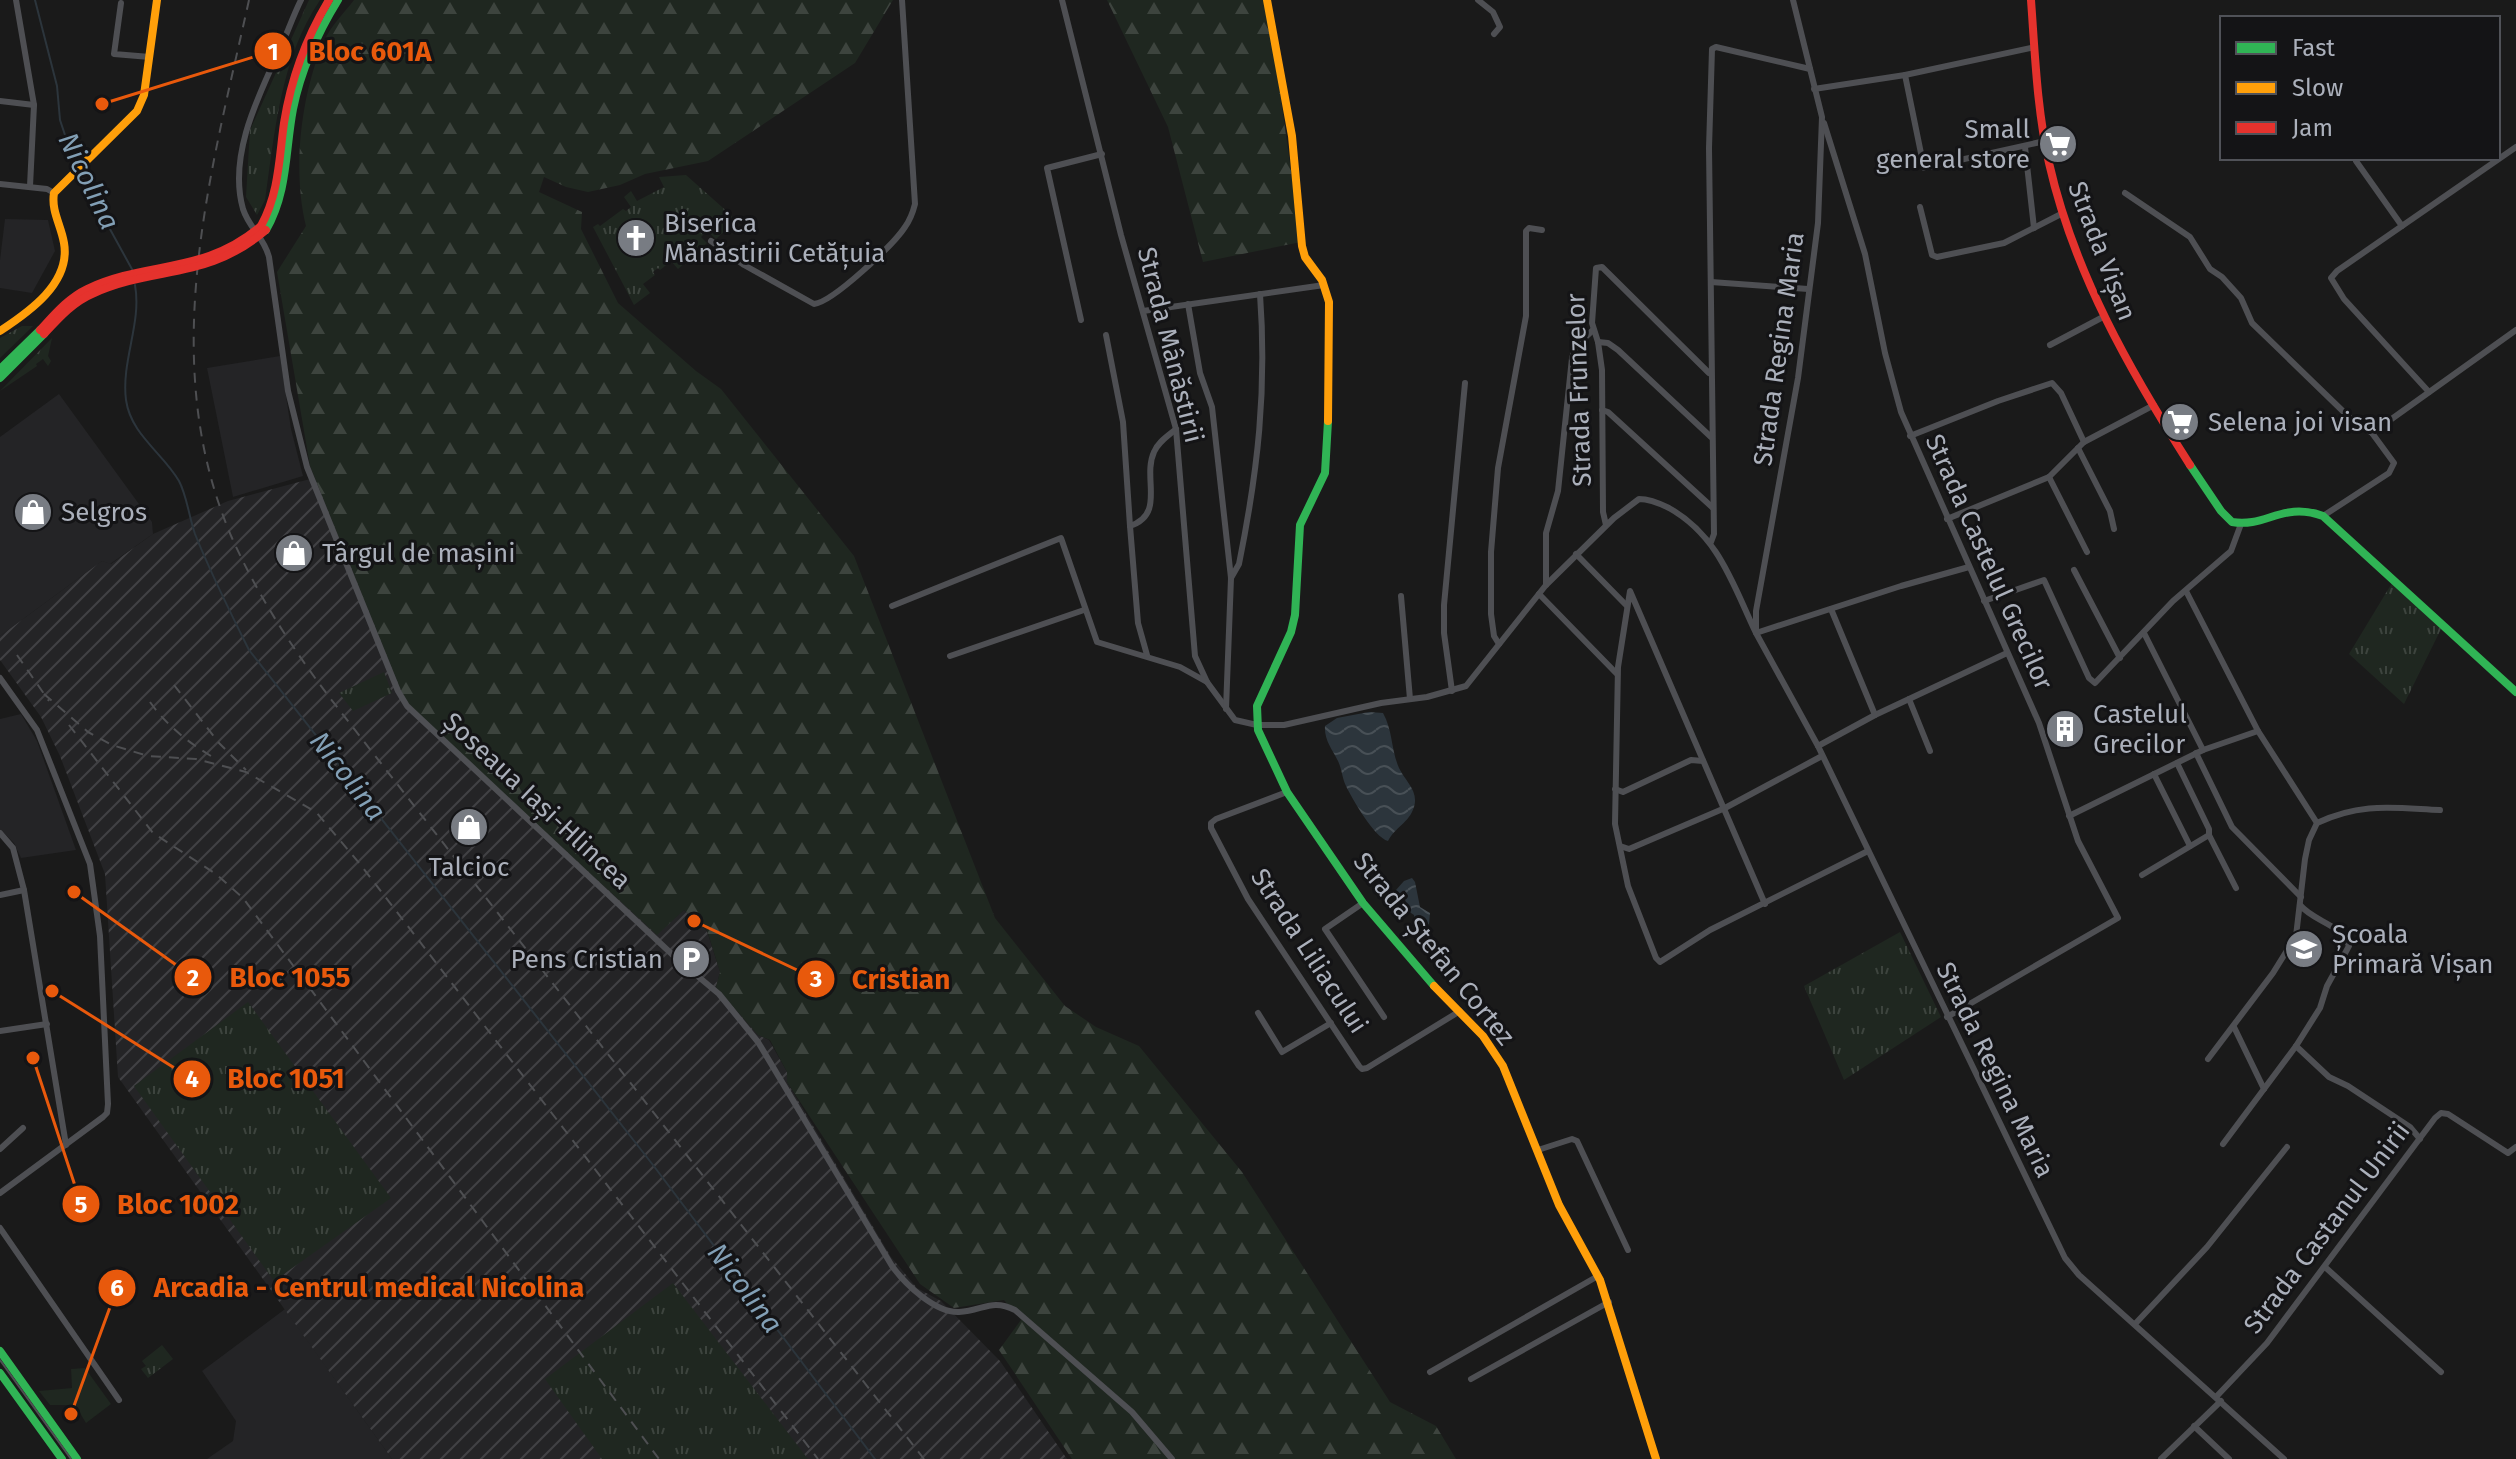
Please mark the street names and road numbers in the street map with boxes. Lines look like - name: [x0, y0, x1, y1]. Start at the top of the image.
- street label: Strada Vișan: [2060, 177, 2143, 325]
- street label: Strada Regina Maria: [1747, 230, 1811, 468]
- street label: Strada Mânăstirii: [1131, 244, 1209, 446]
- street label: Strada Frunzelor: [1560, 293, 1598, 487]
- street label: Strada Castelul Grecilor: [1919, 429, 2059, 695]
- street label: Șoseaua Iași-Hlincea: [436, 706, 637, 897]
- street label: Strada Ștefan Cortez: [1346, 846, 1521, 1052]
- street label: Strada Liliacului: [1244, 863, 1374, 1039]
- street label: Strada Regina Maria: [1929, 957, 2061, 1183]
- street label: Strada Castanul Unirii: [2237, 1116, 2417, 1340]

